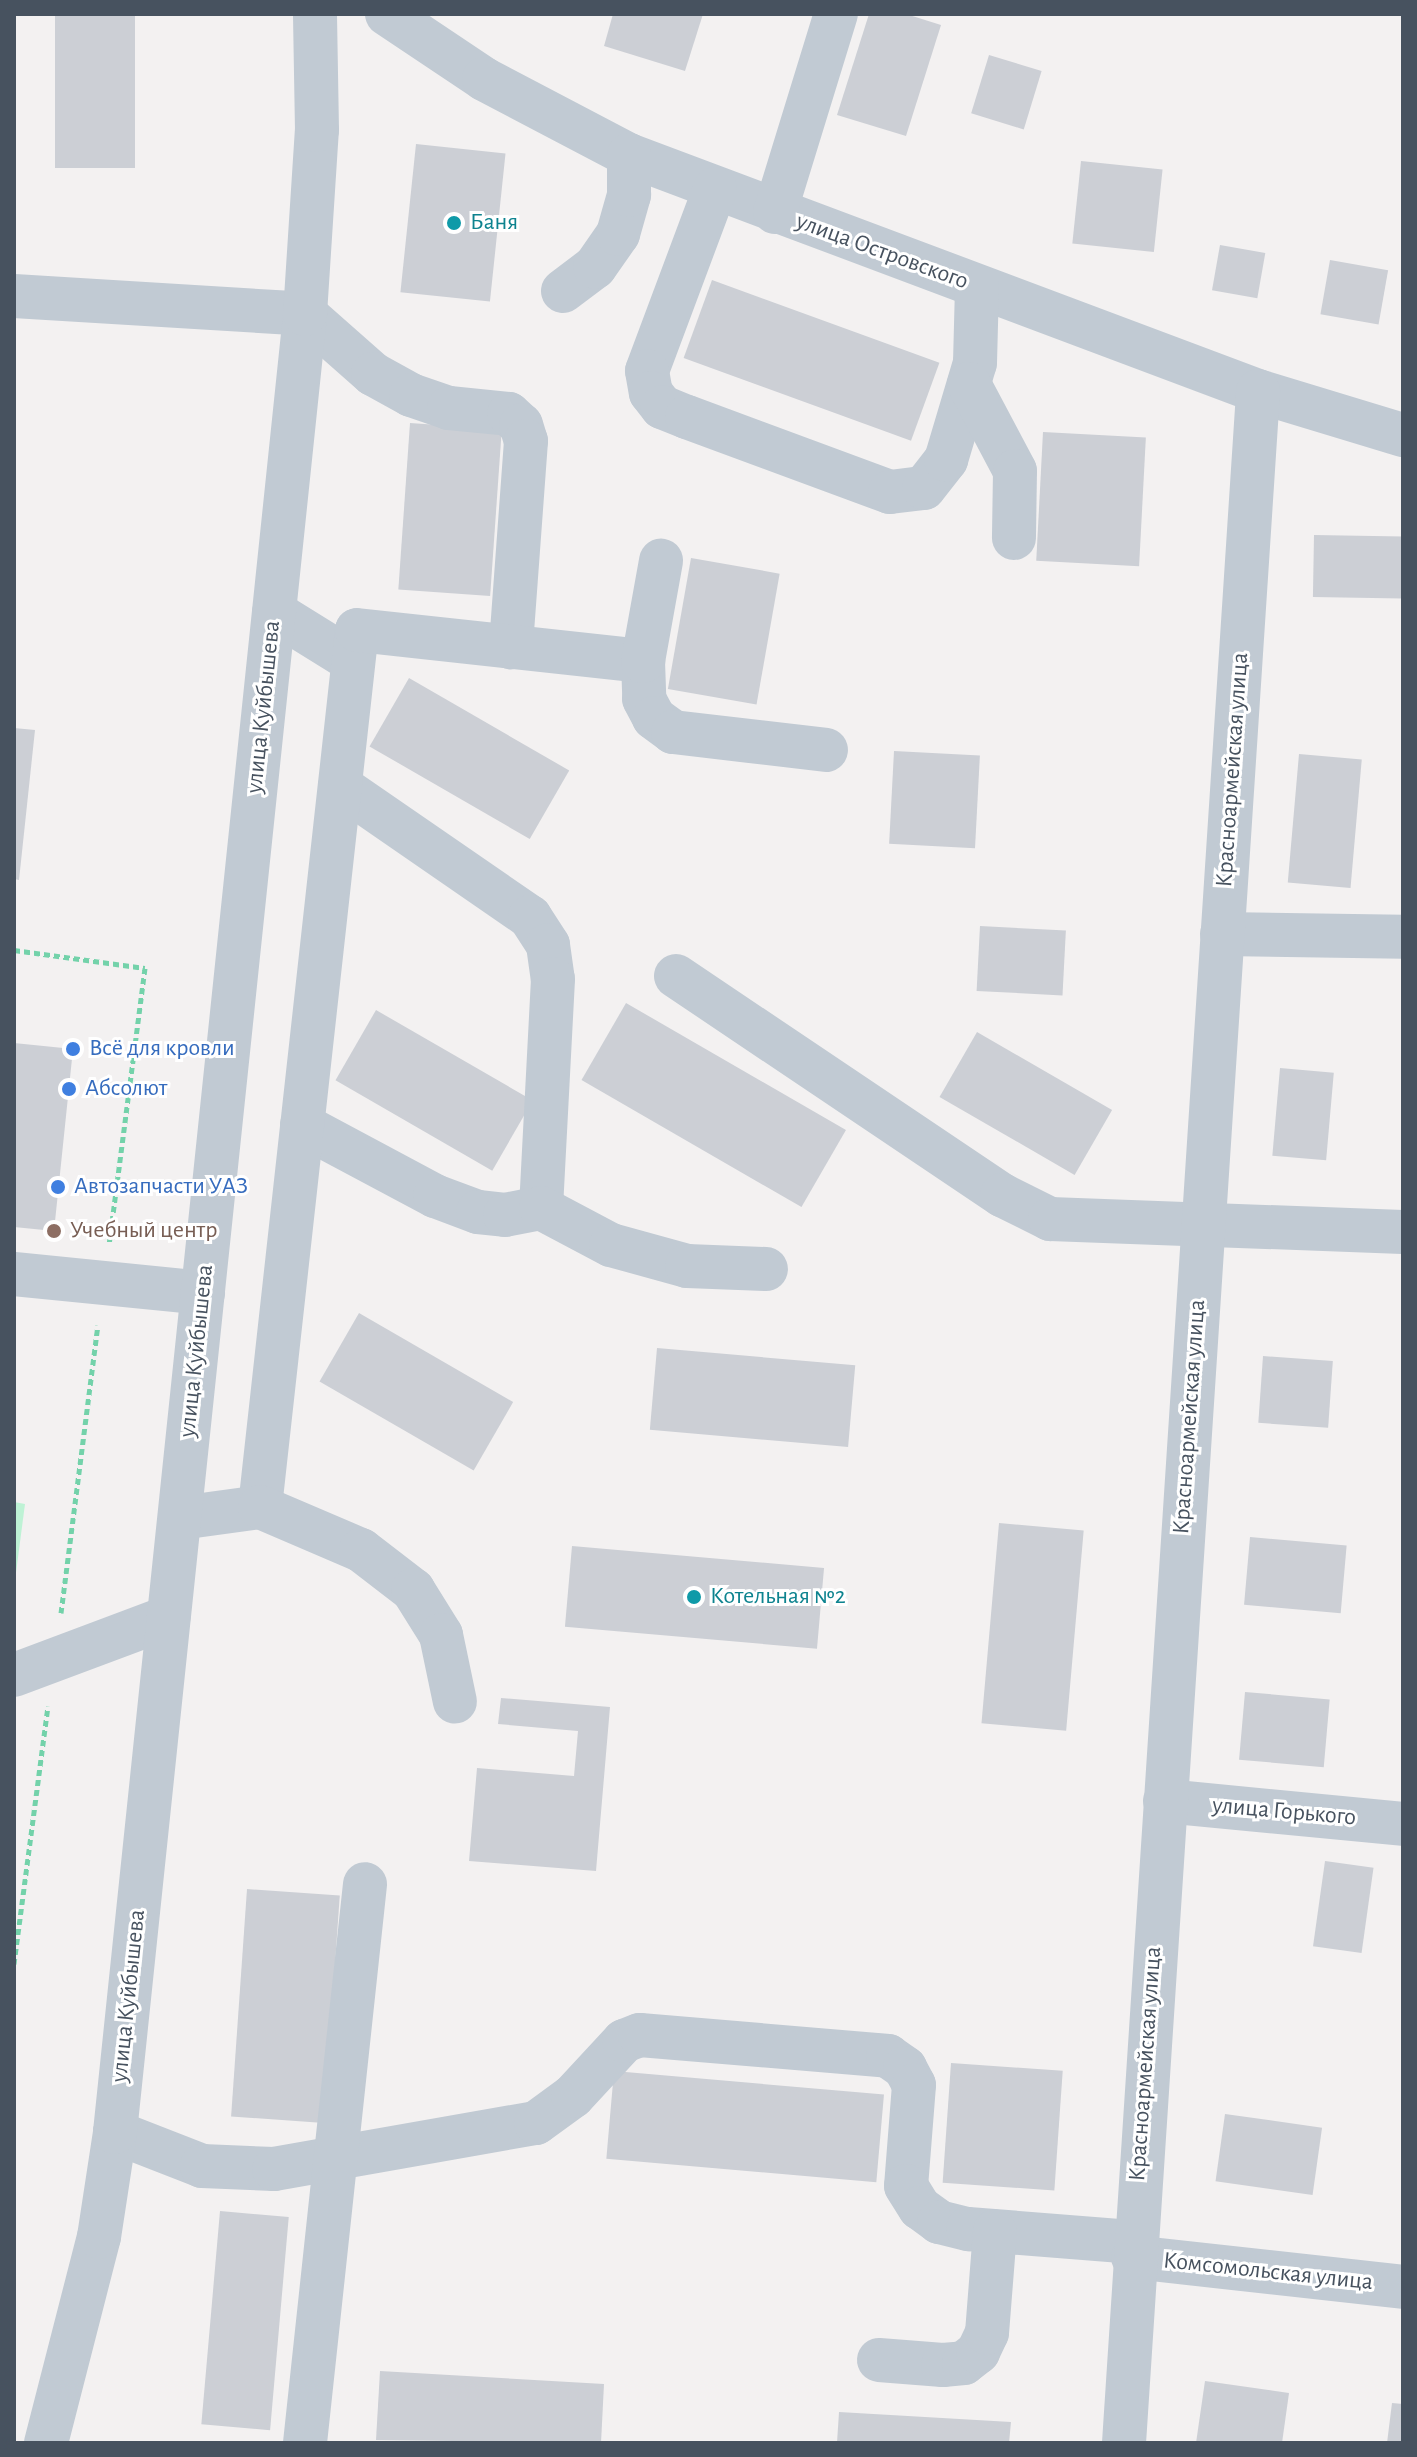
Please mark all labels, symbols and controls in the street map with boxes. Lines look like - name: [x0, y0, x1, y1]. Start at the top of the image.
- street label: улица Островского: [792, 207, 972, 297]
- place label: Баня: [470, 209, 518, 237]
- marker: Баня: [445, 214, 463, 232]
- street label: улица Куйбышева: [241, 619, 287, 795]
- street label: Красноармейская улица: [1210, 652, 1256, 888]
- place label: Всё для кровли: [89, 1035, 235, 1063]
- marker: Всё для кровли: [64, 1040, 82, 1058]
- place label: Абсолют: [85, 1075, 167, 1103]
- marker: Абсолют: [60, 1080, 78, 1098]
- place label: Автозапчасти УАЗ: [74, 1173, 248, 1201]
- marker: Автозапчасти УАЗ: [49, 1178, 67, 1196]
- place label: Учебный центр: [70, 1217, 217, 1245]
- marker: Учебный центр: [45, 1222, 63, 1240]
- street label: улица Куйбышева: [174, 1263, 220, 1439]
- street label: Красноармейская улица: [1167, 1299, 1213, 1535]
- place label: Котельная №2: [710, 1583, 846, 1611]
- marker: Котельная №2: [685, 1588, 703, 1606]
- street label: улица Горького: [1211, 1791, 1357, 1833]
- street label: улица Куйбышева: [106, 1908, 152, 2084]
- street label: Красноармейская улица: [1123, 1946, 1169, 2182]
- street label: Комсомольская улица: [1162, 2247, 1374, 2297]

